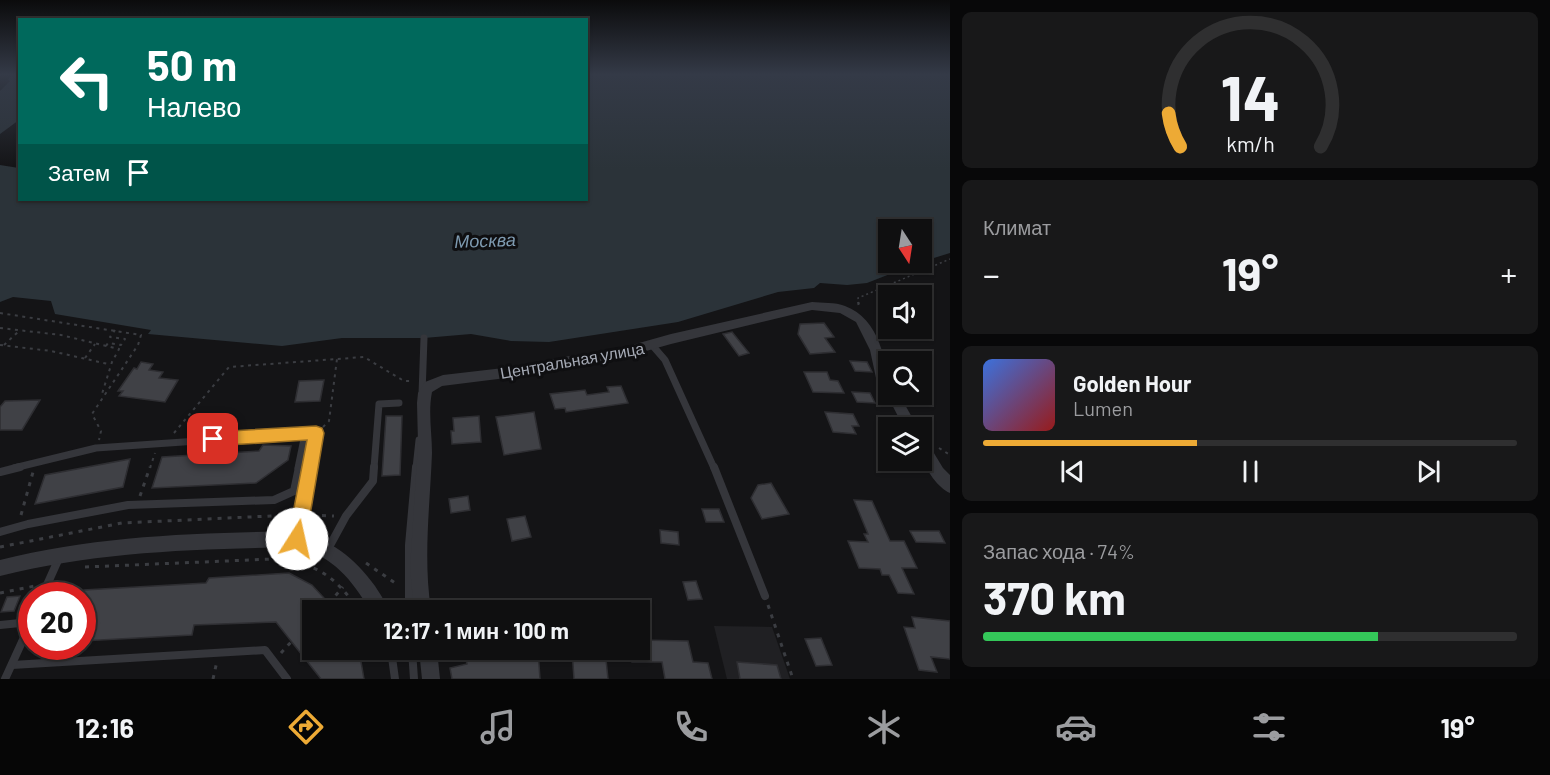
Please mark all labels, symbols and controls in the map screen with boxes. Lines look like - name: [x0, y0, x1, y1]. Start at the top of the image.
- text: 50 m: [147, 39, 237, 89]
- icon: left: [48, 42, 126, 120]
- text: 14: [1220, 59, 1280, 133]
- text: Налево: [147, 90, 241, 122]
- text: km/h: [1226, 131, 1274, 156]
- icon: arrive: [122, 156, 155, 189]
- text: Затем: [48, 159, 110, 185]
- text: Климат: [983, 215, 1051, 239]
- north arrow: [878, 219, 932, 273]
- map controls: [878, 219, 932, 471]
- water label: Москва: [454, 228, 516, 252]
- text: 19°: [1222, 246, 1278, 300]
- text: −: [983, 254, 1000, 294]
- text: +: [1501, 254, 1517, 294]
- button: sound: [878, 285, 932, 339]
- street label: Центральная улица: [498, 338, 646, 382]
- button: search: [878, 351, 932, 405]
- text: Golden Hour: [1073, 370, 1191, 396]
- text: Lumen: [1073, 396, 1133, 420]
- pin: [187, 413, 238, 464]
- button: layers: [878, 417, 932, 471]
- icon: arrive: [196, 422, 229, 455]
- icon: previous: [1056, 455, 1089, 488]
- icon: pause: [1234, 455, 1267, 488]
- icon: next: [1412, 455, 1445, 488]
- position arrow: [265, 507, 329, 571]
- text: Запас хода · 74%: [983, 539, 1135, 563]
- text: 370 km: [983, 570, 1126, 624]
- speed limit sign: 20: [18, 582, 96, 660]
- text: 12:17 · 1 мин · 100 m: [383, 617, 569, 643]
- icon: directions: [285, 706, 327, 748]
- icon: music: [477, 706, 519, 748]
- icon: phone: [670, 706, 712, 748]
- icon: climate: [863, 706, 905, 748]
- icon: car: [1055, 706, 1097, 748]
- icon: filters: [1248, 706, 1290, 748]
- text: 12:16: [75, 711, 134, 743]
- text: 19°: [1441, 711, 1475, 743]

